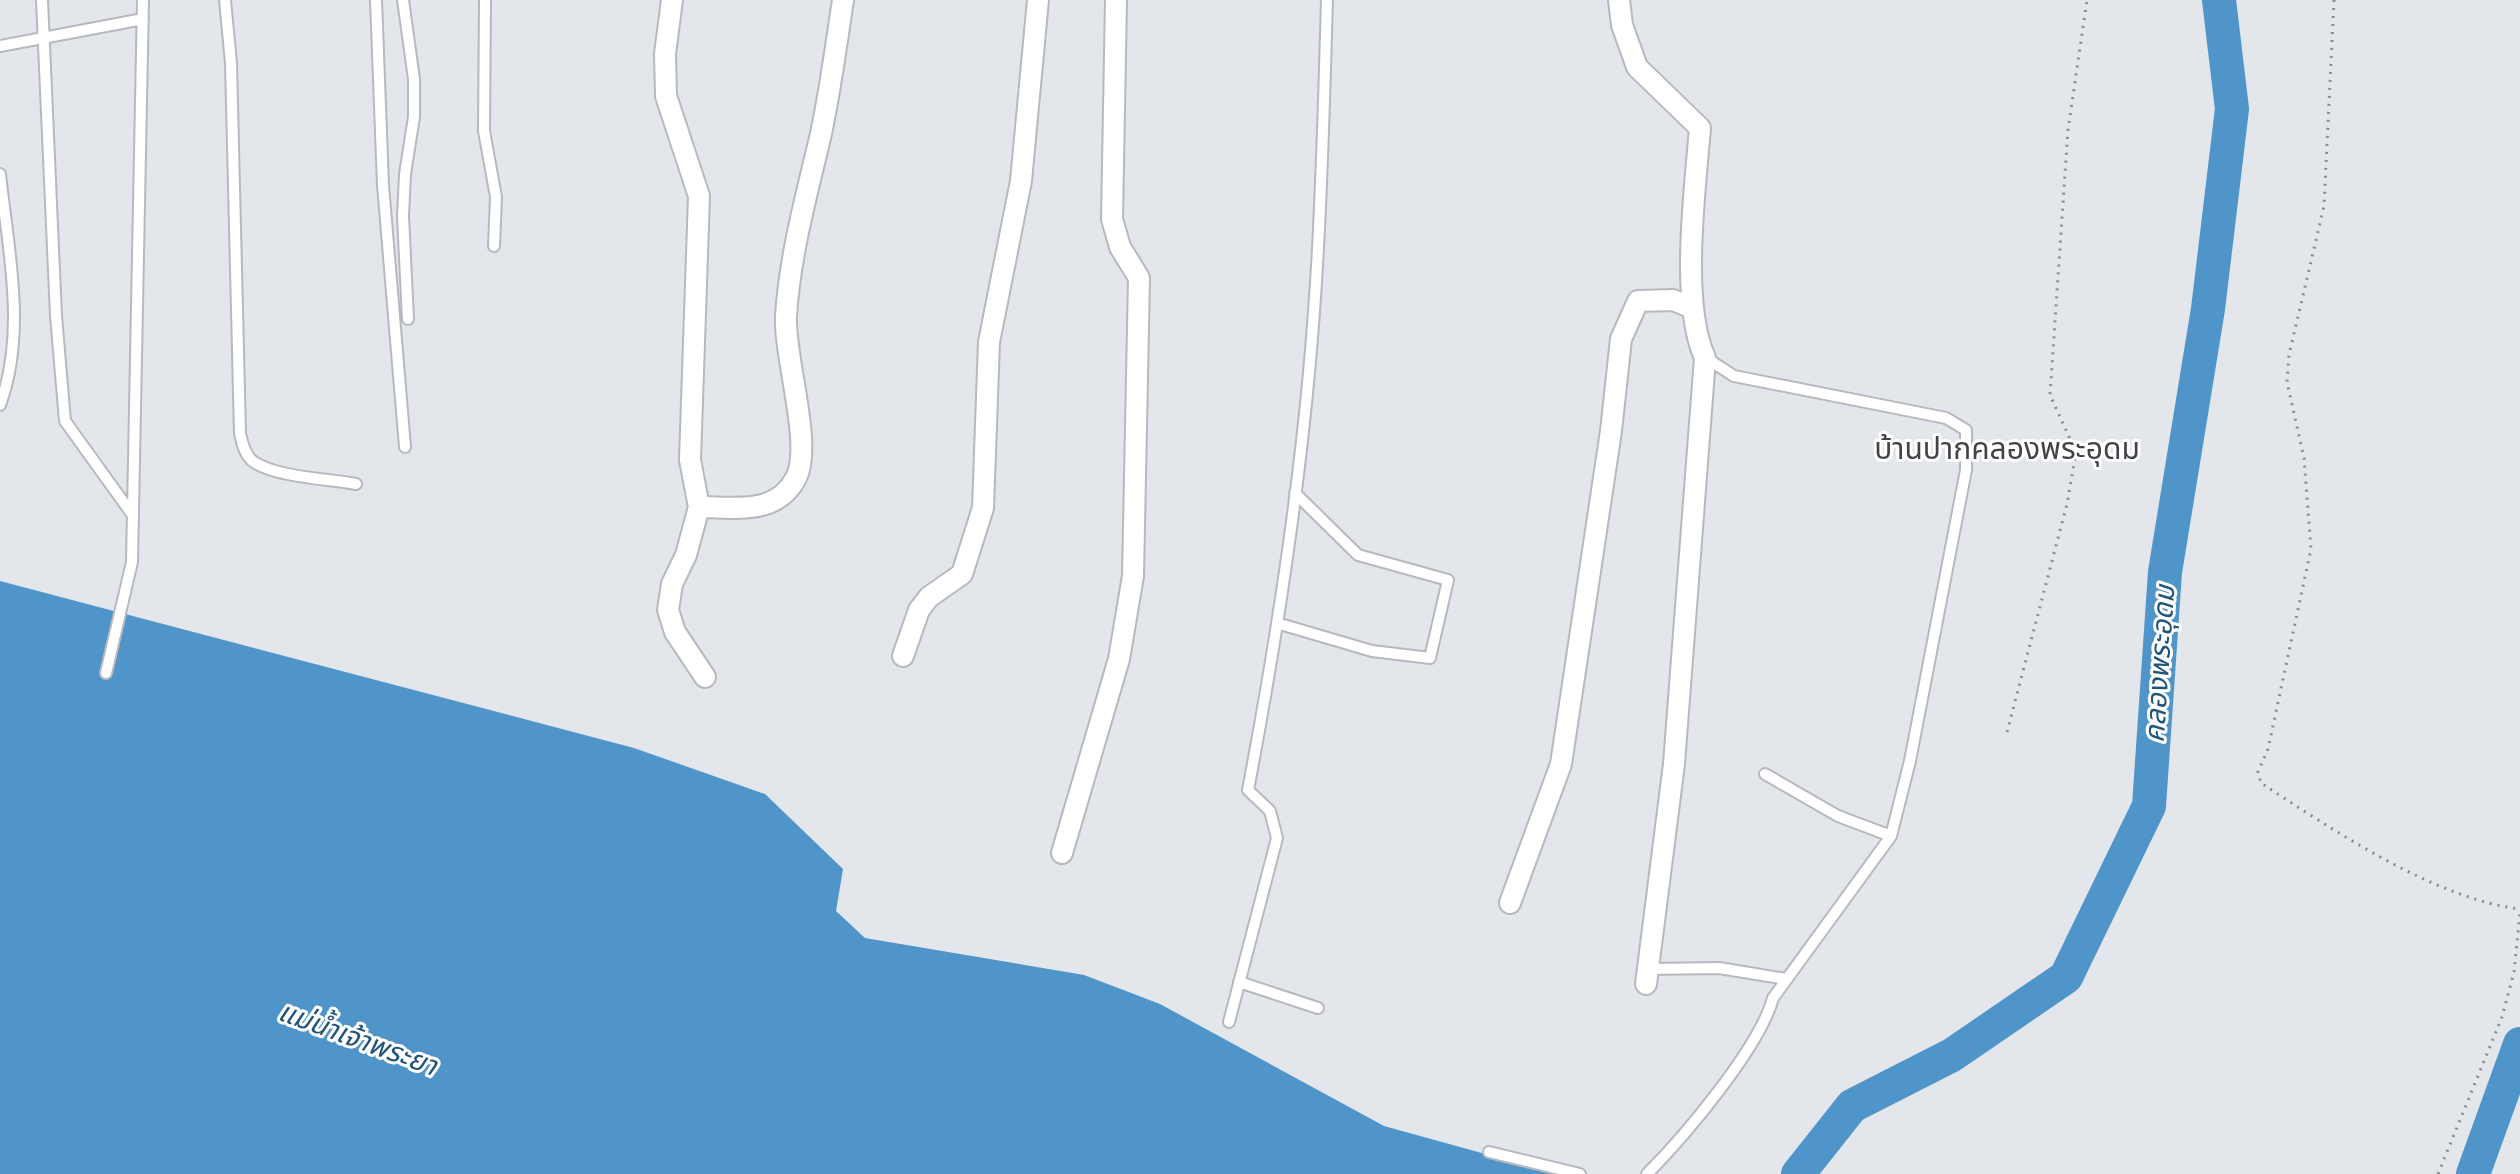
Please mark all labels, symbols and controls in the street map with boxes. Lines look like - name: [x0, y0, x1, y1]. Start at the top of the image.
- district label: บ้านปากคลองพระอุดม: [1874, 432, 2140, 467]
- water label: คลองพระอุดม: [2139, 583, 2183, 744]
- water label: แม่น้ำเจ้าพระยา: [275, 992, 444, 1082]

